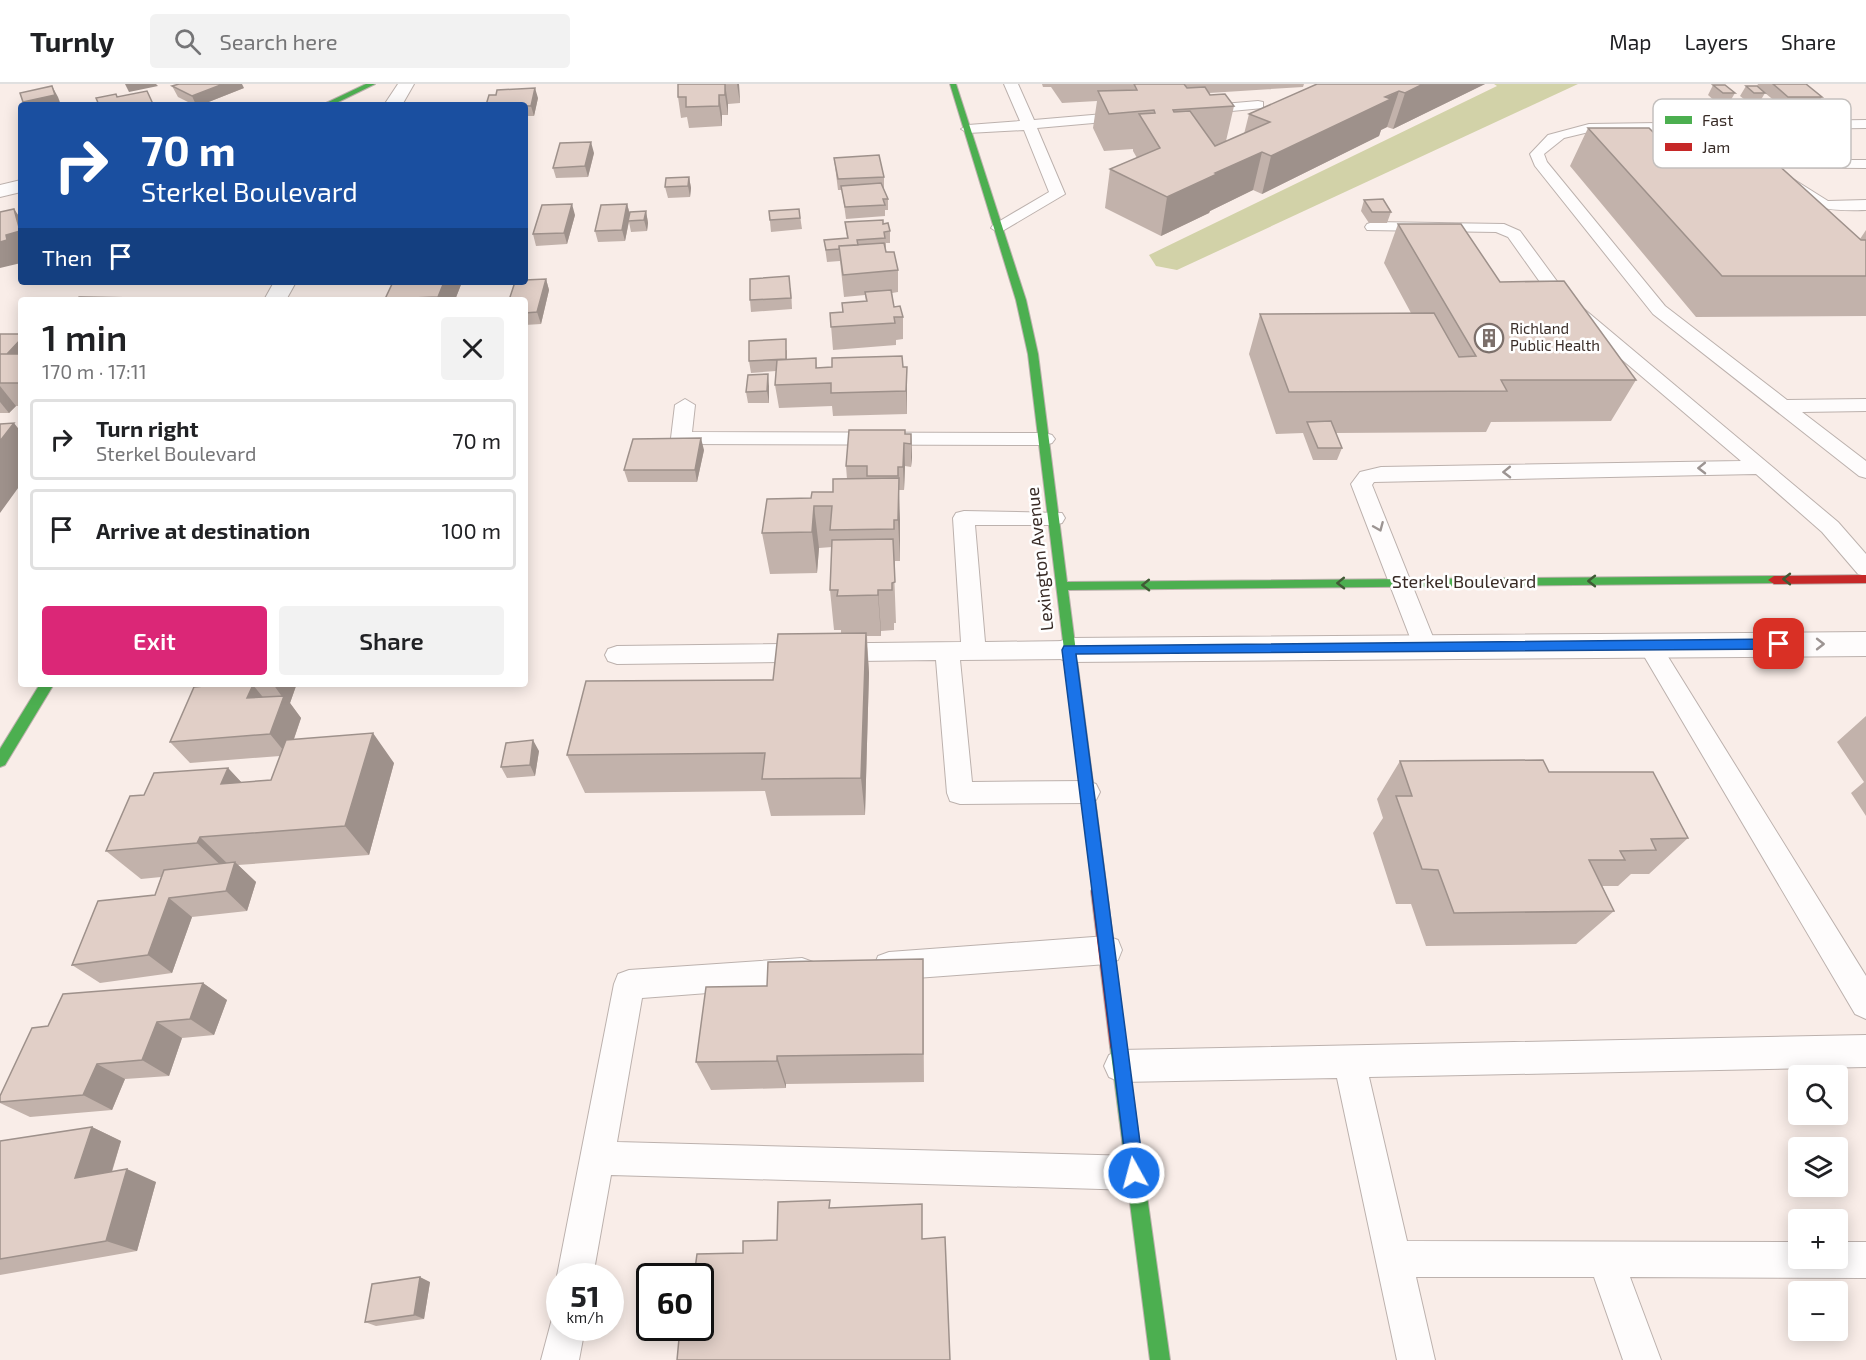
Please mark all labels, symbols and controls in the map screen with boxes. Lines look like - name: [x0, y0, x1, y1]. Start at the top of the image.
- search box: [150, 14, 570, 68]
- text: Turnly: [30, 24, 114, 58]
- icon: search: [171, 25, 204, 58]
- text: Search here: [219, 28, 338, 54]
- text: Map: [1609, 29, 1651, 54]
- text: Layers: [1684, 29, 1748, 54]
- text: Share: [1781, 29, 1836, 54]
- legend: [1653, 99, 1851, 168]
- text: Fast: [1702, 110, 1733, 129]
- text: 70 m: [141, 124, 236, 174]
- icon: right: [42, 126, 120, 204]
- text: Jam: [1702, 137, 1730, 156]
- text: Sterkel Boulevard: [141, 175, 358, 207]
- icon: arrive: [104, 240, 137, 273]
- text: Then: [42, 244, 92, 270]
- text: 1 min: [42, 315, 127, 358]
- button: close: [441, 317, 504, 380]
- place label: Richland Public Health: [1510, 319, 1600, 354]
- building icon: Richland Public Health: [1473, 322, 1505, 354]
- text: 170 m · 17:11: [42, 359, 147, 383]
- text: Turn right: [96, 415, 198, 441]
- icon: right: [45, 423, 78, 456]
- text: 70 m: [452, 427, 501, 453]
- text: Sterkel Boulevard: [96, 441, 257, 465]
- one-way arrow: [1697, 462, 1706, 474]
- one-way arrow: [1502, 466, 1511, 478]
- street label: Lexington Avenue: [1020, 486, 1058, 632]
- icon: arrive: [45, 513, 78, 546]
- text: Arrive at destination: [96, 517, 310, 543]
- text: 100 m: [442, 517, 501, 543]
- one-way arrow: [1372, 520, 1384, 531]
- street label: Sterkel Boulevard: [1392, 570, 1536, 592]
- one-way arrow: [1782, 573, 1791, 586]
- one-way arrow: [1587, 575, 1596, 587]
- one-way arrow: [1337, 577, 1346, 589]
- one-way arrow: [1142, 579, 1151, 591]
- button: Exit: [42, 606, 267, 675]
- button: Share: [279, 606, 504, 675]
- pin: [1753, 618, 1804, 669]
- icon: arrive: [1762, 627, 1795, 660]
- one-way arrow: [1816, 638, 1825, 650]
- map controls: [1788, 1065, 1848, 1341]
- button: search: [1788, 1065, 1848, 1125]
- button: layers: [1788, 1137, 1848, 1197]
- position arrow: [1102, 1141, 1166, 1205]
- button: +: [1788, 1209, 1848, 1269]
- speed limit sign: 60: [636, 1263, 714, 1341]
- text: 51: [570, 1277, 600, 1313]
- button: −: [1788, 1281, 1848, 1341]
- text: km/h: [566, 1308, 604, 1326]

